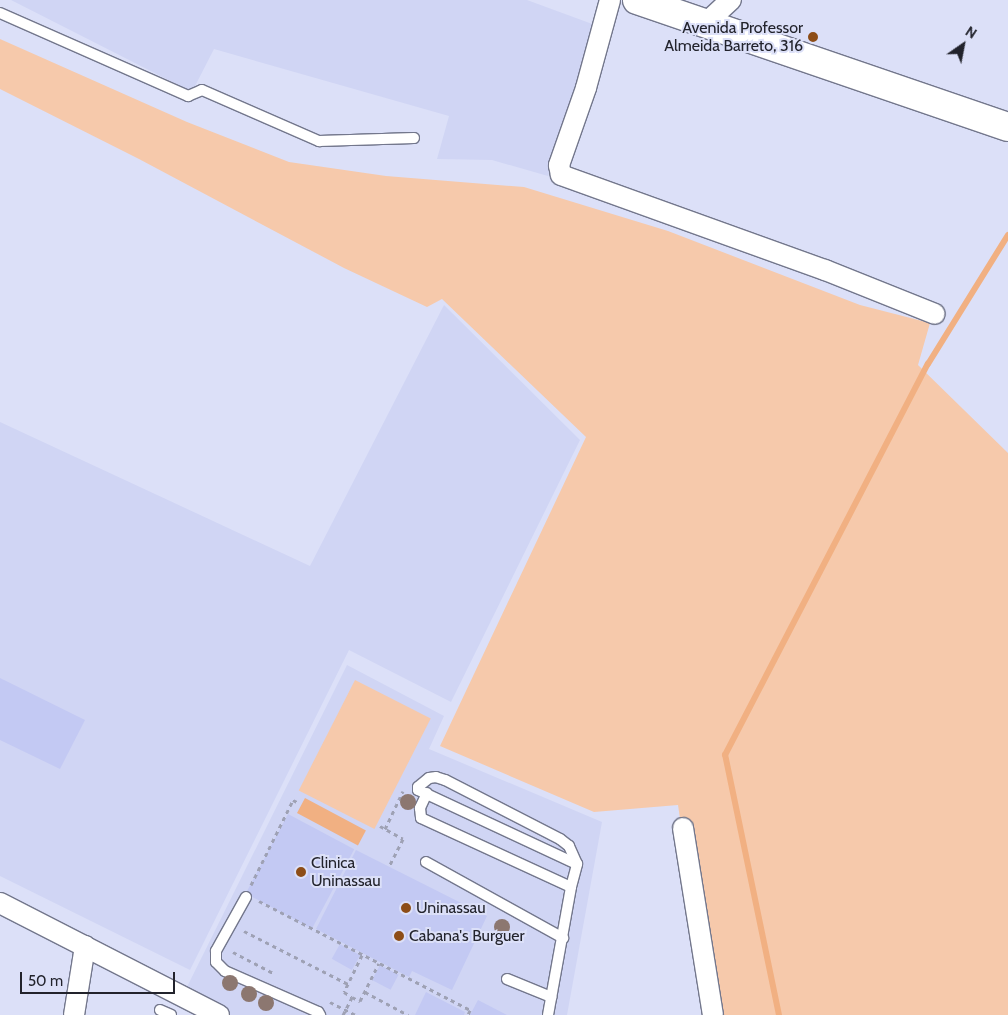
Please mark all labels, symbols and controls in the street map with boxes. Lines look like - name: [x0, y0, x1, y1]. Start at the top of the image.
- place label: Avenida Professor Almeida Barreto, 316: [664, 18, 803, 56]
- north arrow: [938, 20, 988, 70]
- text: N: [962, 22, 980, 43]
- marker: Avenida Professor Almeida Barreto, 316: [807, 31, 819, 43]
- place label: Clinica Uninassau: [311, 853, 381, 891]
- marker: Clinica Uninassau: [295, 866, 307, 878]
- place label: Uninassau: [416, 898, 486, 918]
- marker: Uninassau: [400, 902, 412, 914]
- place label: Cabana's Burguer: [409, 926, 525, 946]
- marker: Cabana's Burguer: [393, 930, 405, 942]
- scale bar: [22, 962, 178, 994]
- text: 50 m: [28, 972, 63, 990]

